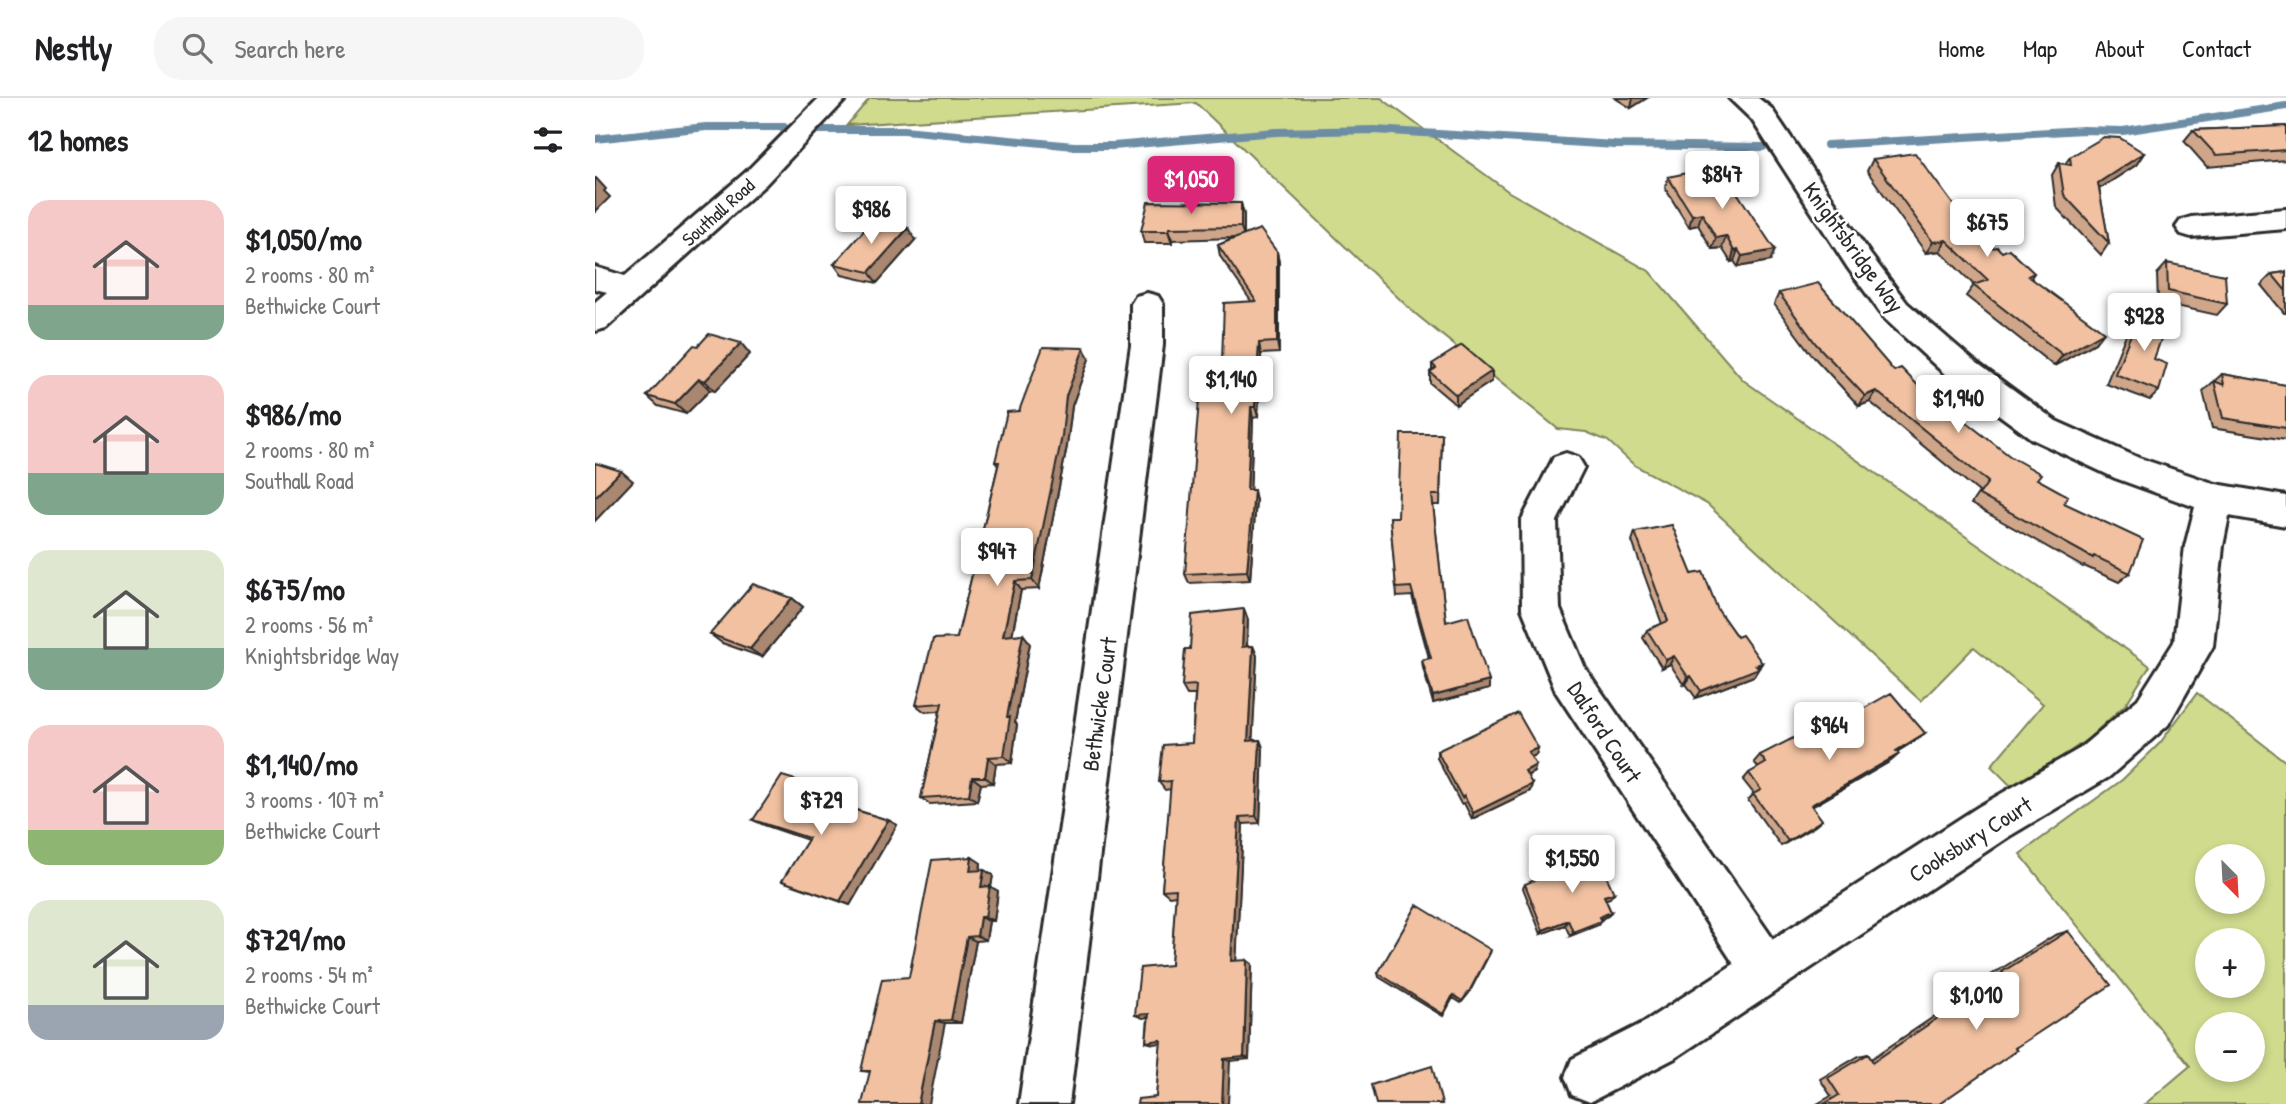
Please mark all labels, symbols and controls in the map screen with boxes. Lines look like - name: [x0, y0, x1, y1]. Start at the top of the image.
- search box: [154, 17, 644, 80]
- text: Nestly: [35, 26, 112, 70]
- icon: search: [178, 29, 216, 67]
- text: Search here: [234, 31, 346, 66]
- text: Home: [1938, 32, 1985, 64]
- text: Map: [2023, 32, 2057, 64]
- text: About: [2095, 32, 2144, 64]
- text: Contact: [2182, 32, 2251, 64]
- text: 12 homes: [28, 120, 128, 160]
- icon: filters: [529, 121, 567, 159]
- pin: $847: [1681, 152, 1763, 211]
- pin: $1,050: [1134, 156, 1248, 216]
- text: $847: [1701, 158, 1743, 189]
- text: $1,050: [1164, 163, 1219, 194]
- street label: Southall Road: [676, 172, 760, 252]
- street label: Knightsbridge Way: [1796, 175, 1912, 319]
- pin: $986: [830, 186, 912, 246]
- text: $986: [851, 193, 891, 224]
- pin: $675: [1946, 200, 2028, 259]
- text: $675: [1966, 206, 2008, 237]
- text: $1,050/mo: [245, 219, 362, 259]
- icon: home: [84, 228, 168, 312]
- text: 2 rooms · 80 m²: [245, 259, 375, 290]
- text: Bethwicke Court: [245, 290, 380, 321]
- pin: $928: [2103, 294, 2185, 353]
- text: $928: [2124, 300, 2164, 331]
- pin: $1,140: [1174, 356, 1288, 416]
- text: $1,140: [1205, 363, 1257, 394]
- pin: $1,940: [1901, 376, 2015, 435]
- text: $1,940: [1932, 382, 1984, 413]
- text: $986/mo: [245, 394, 341, 434]
- icon: home: [84, 403, 168, 487]
- text: 2 rooms · 80 m²: [245, 434, 375, 465]
- text: Southall Road: [245, 465, 354, 496]
- pin: $947: [956, 528, 1038, 588]
- text: $947: [977, 535, 1017, 566]
- text: $675/mo: [245, 569, 345, 609]
- icon: home: [84, 578, 168, 662]
- text: 2 rooms · 56 m²: [245, 609, 373, 640]
- street label: Bethwicke Court: [1074, 634, 1124, 773]
- text: Knightsbridge Way: [245, 640, 399, 671]
- street label: Dalford Court: [1561, 676, 1650, 789]
- pin: $964: [1788, 702, 1870, 762]
- text: $964: [1810, 709, 1848, 740]
- text: $1,140/mo: [245, 744, 358, 784]
- icon: home: [84, 753, 168, 837]
- pin: $729: [780, 778, 862, 837]
- text: 3 rooms · 107 m²: [245, 784, 384, 815]
- text: $729: [800, 784, 842, 815]
- street label: Cooksbury Court: [1902, 788, 2038, 889]
- text: Bethwicke Court: [245, 815, 380, 846]
- pin: $1,550: [1515, 836, 1629, 895]
- text: $1,550: [1545, 842, 1599, 873]
- north arrow: [2195, 844, 2265, 914]
- map controls: [2195, 844, 2265, 1082]
- text: $729/mo: [245, 919, 345, 959]
- icon: home: [84, 928, 168, 1012]
- button: +: [2195, 928, 2265, 998]
- text: 2 rooms · 54 m²: [245, 959, 373, 990]
- pin: $1,010: [1919, 972, 2033, 1032]
- text: $1,010: [1949, 979, 2003, 1010]
- text: Bethwicke Court: [245, 990, 380, 1021]
- button: −: [2195, 1012, 2265, 1082]

